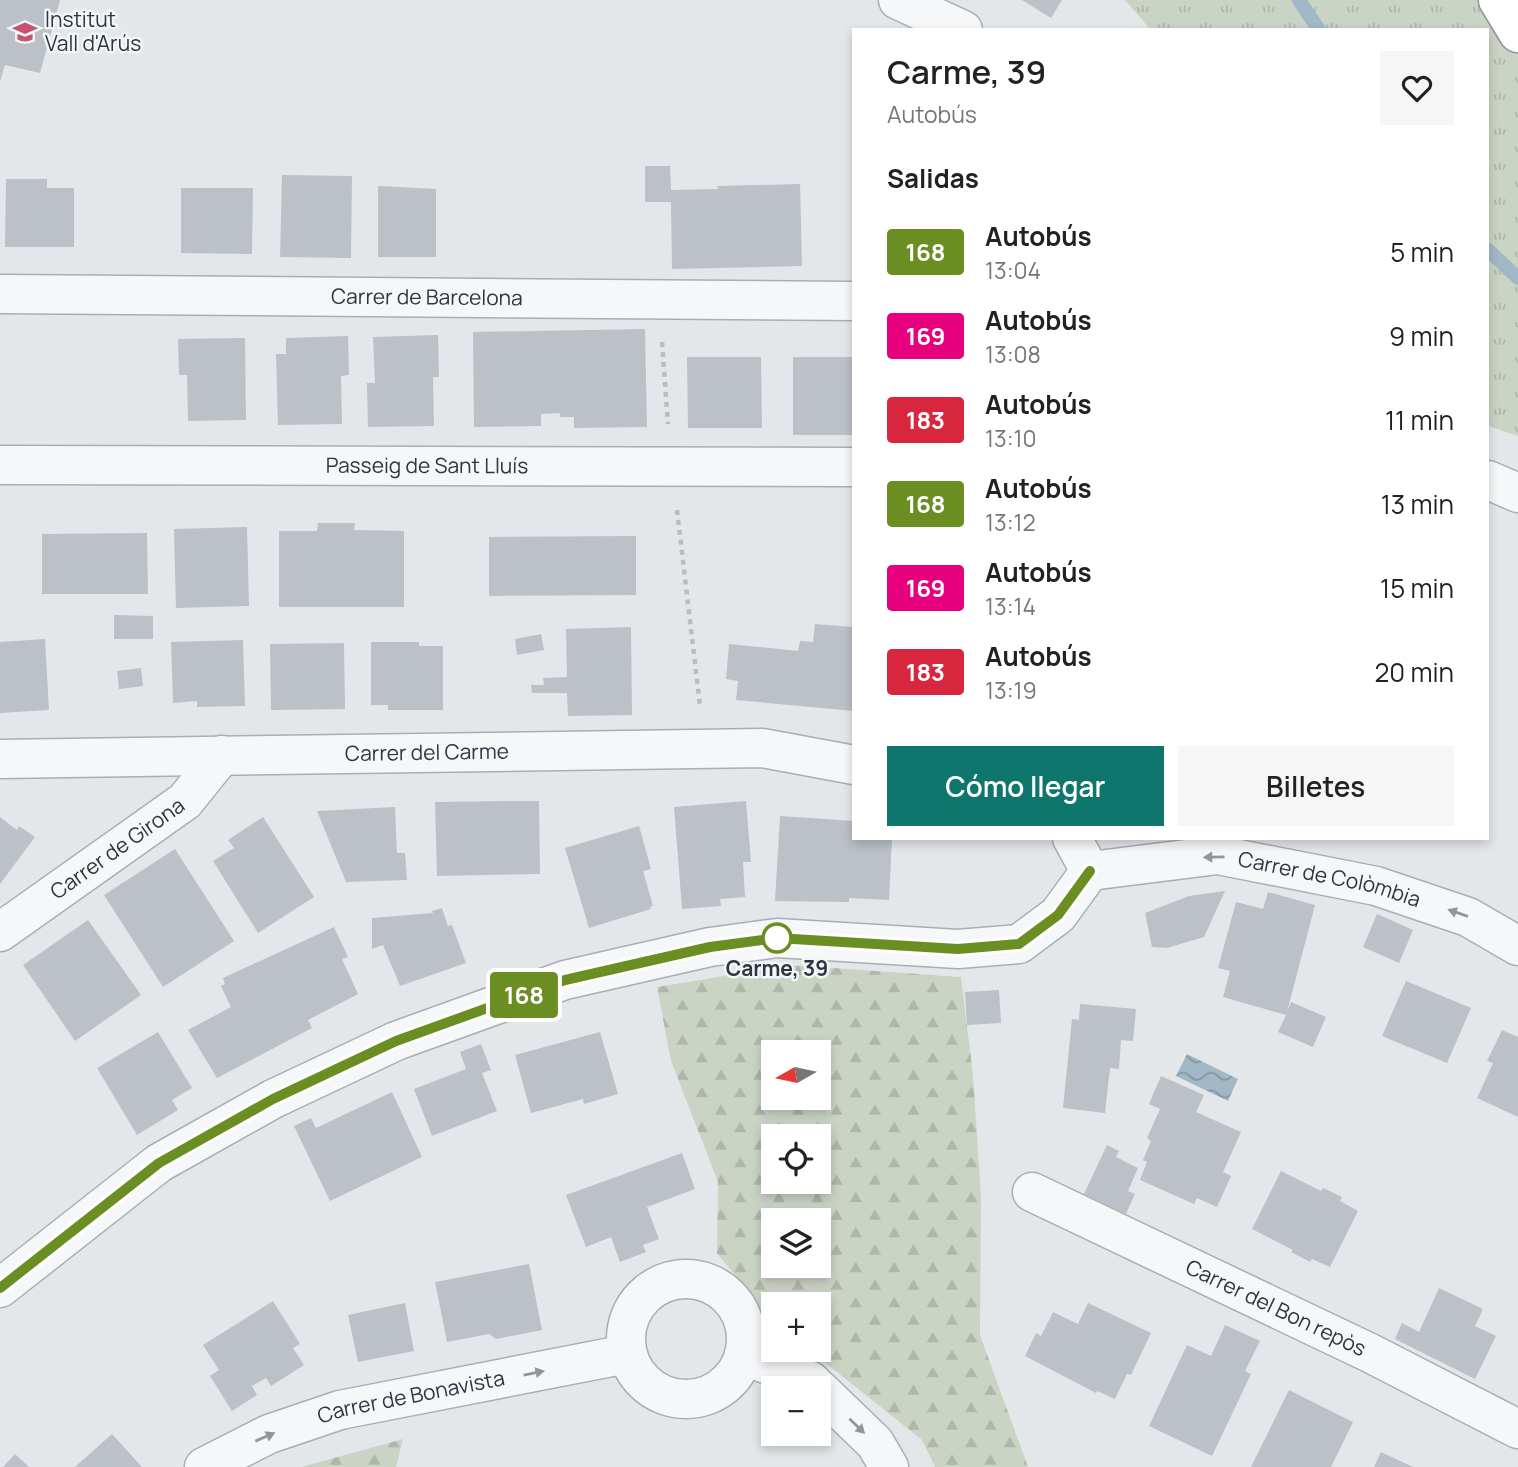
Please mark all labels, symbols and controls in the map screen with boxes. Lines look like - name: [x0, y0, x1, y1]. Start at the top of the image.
- place label: Institut Vall d'Arús: [45, 5, 141, 57]
- school or university icon: Institut Vall d'Arús: [11, 18, 39, 46]
- text: Carme, 39: [887, 49, 1046, 94]
- button: heart: [1380, 51, 1454, 125]
- text: Autobús: [887, 98, 977, 130]
- text: Salidas: [887, 160, 979, 196]
- text: Autobús: [985, 218, 1092, 254]
- text: 5 min: [1390, 234, 1454, 270]
- text: 168: [905, 235, 946, 268]
- text: 13:04: [985, 254, 1041, 286]
- street label: Carrer de Barcelona: [331, 282, 523, 311]
- text: Autobús: [985, 302, 1092, 338]
- text: 9 min: [1389, 318, 1454, 354]
- text: 169: [906, 319, 945, 352]
- text: 13:08: [985, 338, 1041, 370]
- text: Autobús: [985, 386, 1092, 422]
- text: 11 min: [1385, 402, 1454, 438]
- text: 183: [906, 403, 945, 436]
- text: 13:10: [985, 422, 1037, 454]
- street label: Passeig de Sant Lluís: [326, 451, 528, 479]
- text: Autobús: [985, 470, 1092, 506]
- text: 13 min: [1381, 486, 1454, 522]
- text: 168: [905, 487, 946, 520]
- text: 13:12: [985, 506, 1036, 538]
- text: Autobús: [985, 554, 1092, 590]
- text: 15 min: [1380, 570, 1454, 606]
- text: 169: [906, 571, 945, 604]
- text: 13:14: [985, 590, 1036, 622]
- text: Autobús: [985, 638, 1092, 674]
- text: 20 min: [1375, 654, 1454, 690]
- text: 183: [906, 655, 945, 688]
- text: 13:19: [985, 674, 1037, 706]
- street label: Carrer del Carme: [345, 737, 509, 767]
- button: Cómo llegar: [887, 746, 1164, 826]
- button: Billetes: [1178, 746, 1454, 826]
- street label: Carrer de Girona: [44, 791, 190, 905]
- street label: Carrer de Colòmbia: [1236, 844, 1424, 913]
- one-way arrow: [1203, 851, 1225, 863]
- one-way arrow: [1448, 907, 1469, 918]
- marker: Carme, 39: [762, 923, 792, 953]
- place label: Carme, 39: [726, 954, 828, 982]
- line badge: 168: [484, 972, 564, 1018]
- text: 168: [504, 978, 544, 1011]
- north arrow: [761, 1040, 831, 1110]
- map controls: [761, 1040, 831, 1446]
- button: locate: [761, 1124, 831, 1194]
- button: layers: [761, 1208, 831, 1278]
- street label: Carrer del Bon repòs: [1181, 1252, 1371, 1362]
- button: +: [761, 1292, 831, 1362]
- street label: Carrer de Bonavista: [313, 1363, 507, 1430]
- one-way arrow: [523, 1367, 545, 1378]
- button: −: [761, 1376, 831, 1446]
- one-way arrow: [848, 1417, 865, 1433]
- one-way arrow: [255, 1431, 276, 1442]

